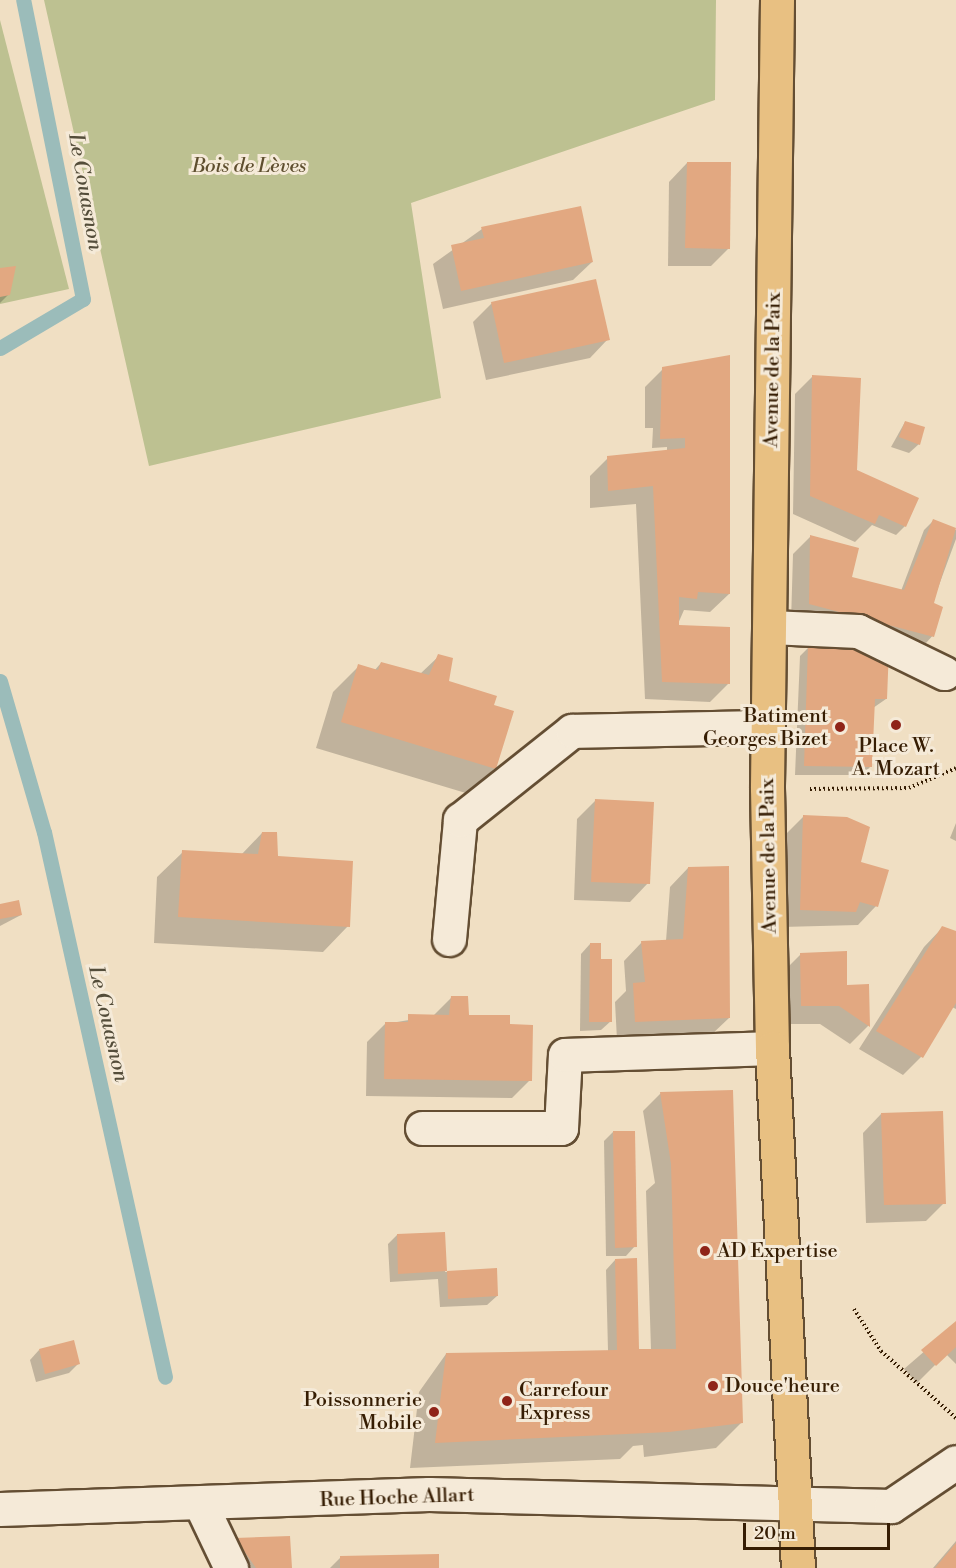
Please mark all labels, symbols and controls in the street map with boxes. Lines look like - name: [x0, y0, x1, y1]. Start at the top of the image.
- water label: Le Couasnon: [62, 132, 108, 252]
- park label: Bois de Lèves: [192, 154, 306, 178]
- street label: Avenue de la Paix: [760, 292, 786, 448]
- place label: Batiment Georges Bizet: [703, 704, 828, 751]
- marker: Place W. A. Mozart: [889, 718, 903, 732]
- marker: Batiment Georges Bizet: [833, 720, 847, 734]
- place label: Place W. A. Mozart: [852, 734, 940, 781]
- street label: Avenue de la Paix: [756, 778, 782, 934]
- water label: Le Couasnon: [82, 964, 134, 1084]
- place label: AD Expertise: [717, 1239, 838, 1263]
- marker: AD Expertise: [698, 1244, 712, 1258]
- place label: Douce'heure: [725, 1374, 840, 1398]
- place label: Carrefour Express: [519, 1378, 609, 1425]
- marker: Douce'heure: [706, 1379, 720, 1393]
- place label: Poissonnerie Mobile: [303, 1388, 422, 1435]
- marker: Carrefour Express: [500, 1394, 514, 1408]
- marker: Poissonnerie Mobile: [427, 1405, 441, 1419]
- street label: Rue Hoche Allart: [319, 1483, 475, 1513]
- scale bar: [746, 1511, 893, 1549]
- text: 20 m: [754, 1522, 796, 1545]

